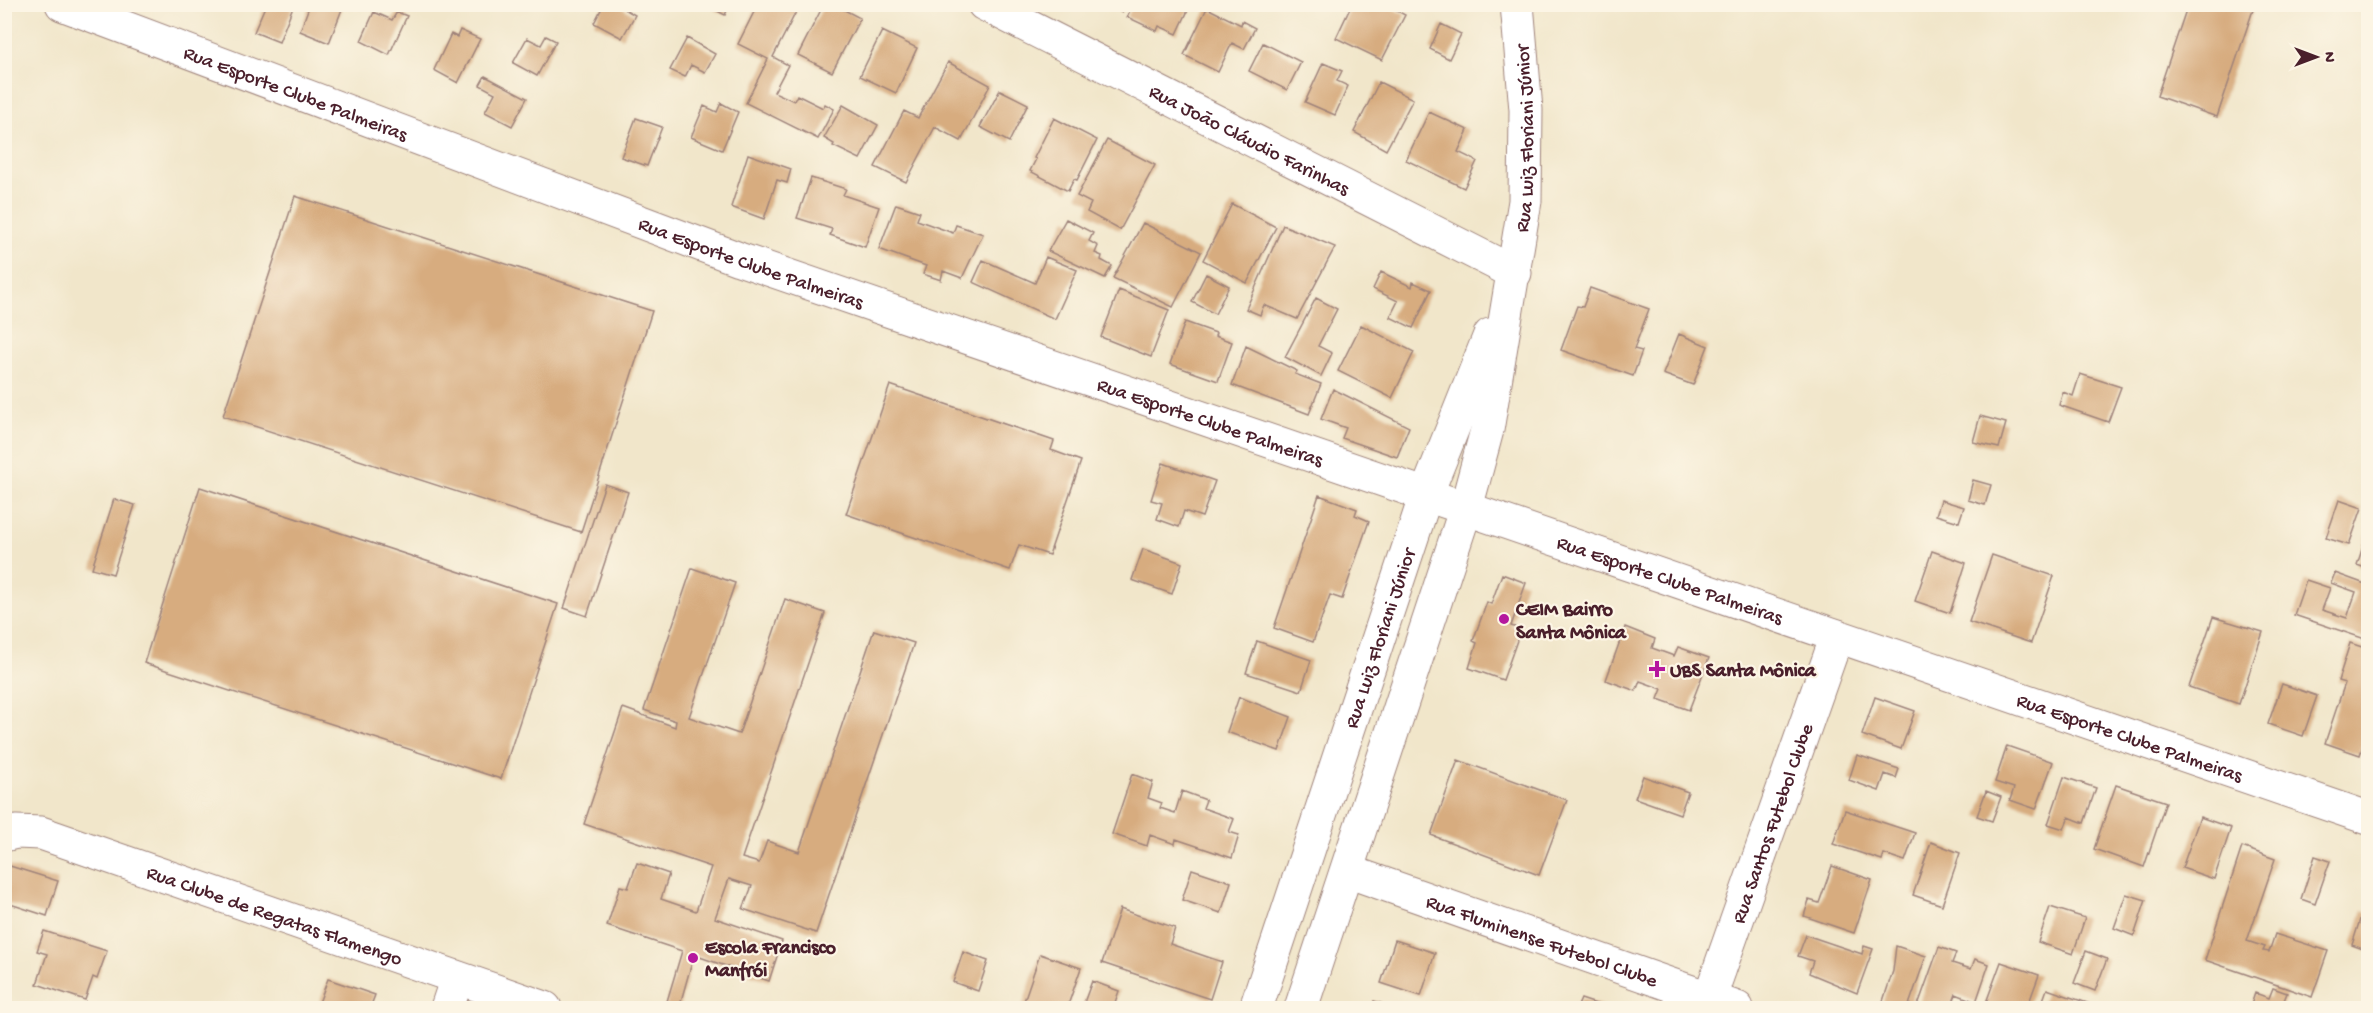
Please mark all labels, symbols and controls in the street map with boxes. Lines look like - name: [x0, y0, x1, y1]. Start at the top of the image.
- north arrow: [2286, 27, 2346, 87]
- street label: Rua Luiz Floriani Júnior: [1512, 42, 1541, 234]
- street label: Rua Esporte Clube Palmeiras: [180, 43, 410, 148]
- text: N: [2318, 52, 2337, 63]
- street label: Rua João Cláudio Farinhas: [1144, 81, 1353, 202]
- street label: Rua Esporte Clube Palmeiras: [634, 214, 866, 316]
- street label: Rua Esporte Clube Palmeiras: [1093, 375, 1326, 474]
- street label: Rua Esporte Clube Palmeiras: [1553, 532, 1786, 631]
- street label: Rua Luiz Floriani Júnior: [1342, 544, 1423, 732]
- place label: CEIM Bairro Santa Mônica: [1515, 600, 1627, 646]
- marker: CEIM Bairro Santa Mônica: [1497, 612, 1511, 626]
- marker: UBS Santa Mônica: [1648, 660, 1666, 678]
- place label: UBS Santa Mônica: [1670, 661, 1817, 684]
- street label: Rua Esporte Clube Palmeiras: [2013, 690, 2245, 789]
- street label: Rua Santos Futebol Clube: [1729, 721, 1820, 927]
- street label: Rua Clube de Regatas Flamengo: [143, 863, 405, 973]
- street label: Rua Fluminense Futebol Clube: [1422, 892, 1661, 994]
- place label: Escola Francisco Manfrói: [705, 938, 836, 984]
- marker: Escola Francisco Manfrói: [686, 951, 700, 965]

